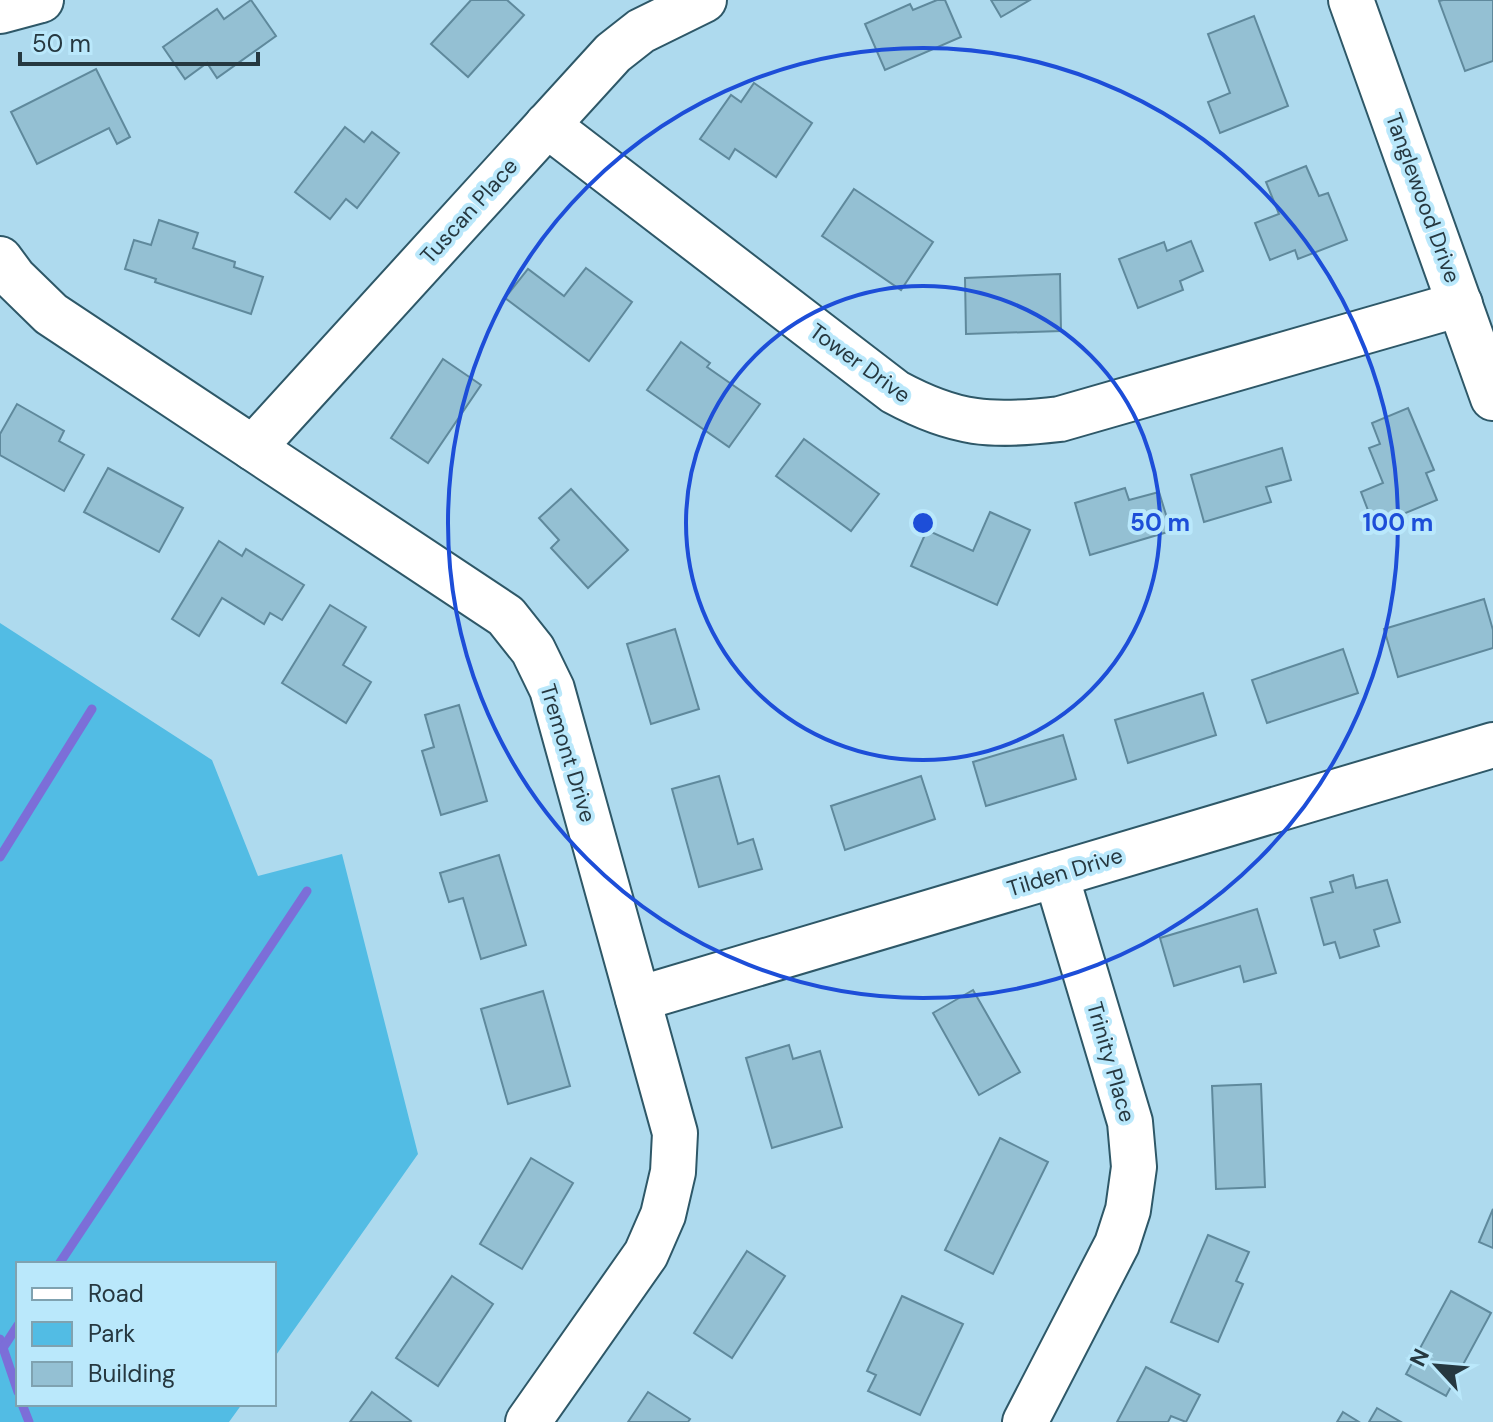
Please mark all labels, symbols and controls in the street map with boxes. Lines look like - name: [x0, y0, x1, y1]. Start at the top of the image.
- scale bar: [20, 16, 258, 66]
- text: 50 m: [32, 28, 91, 59]
- street label: Tanglewood Drive: [1379, 109, 1467, 287]
- street label: Tuscan Place: [414, 152, 524, 270]
- street label: Tower Drive: [804, 317, 916, 409]
- text: 50 m: [1130, 507, 1190, 538]
- text: 100 m: [1363, 507, 1433, 538]
- centre of rings: [909, 509, 937, 537]
- street label: Tremont Drive: [533, 680, 603, 826]
- street label: Tilden Drive: [1004, 841, 1126, 903]
- street label: Trinity Place: [1080, 998, 1142, 1126]
- legend: [16, 1262, 276, 1406]
- text: Road: [88, 1278, 144, 1309]
- text: Park: [88, 1318, 135, 1349]
- north arrow: [1397, 1326, 1477, 1406]
- text: N: [1403, 1344, 1436, 1371]
- text: Building: [88, 1358, 175, 1389]

